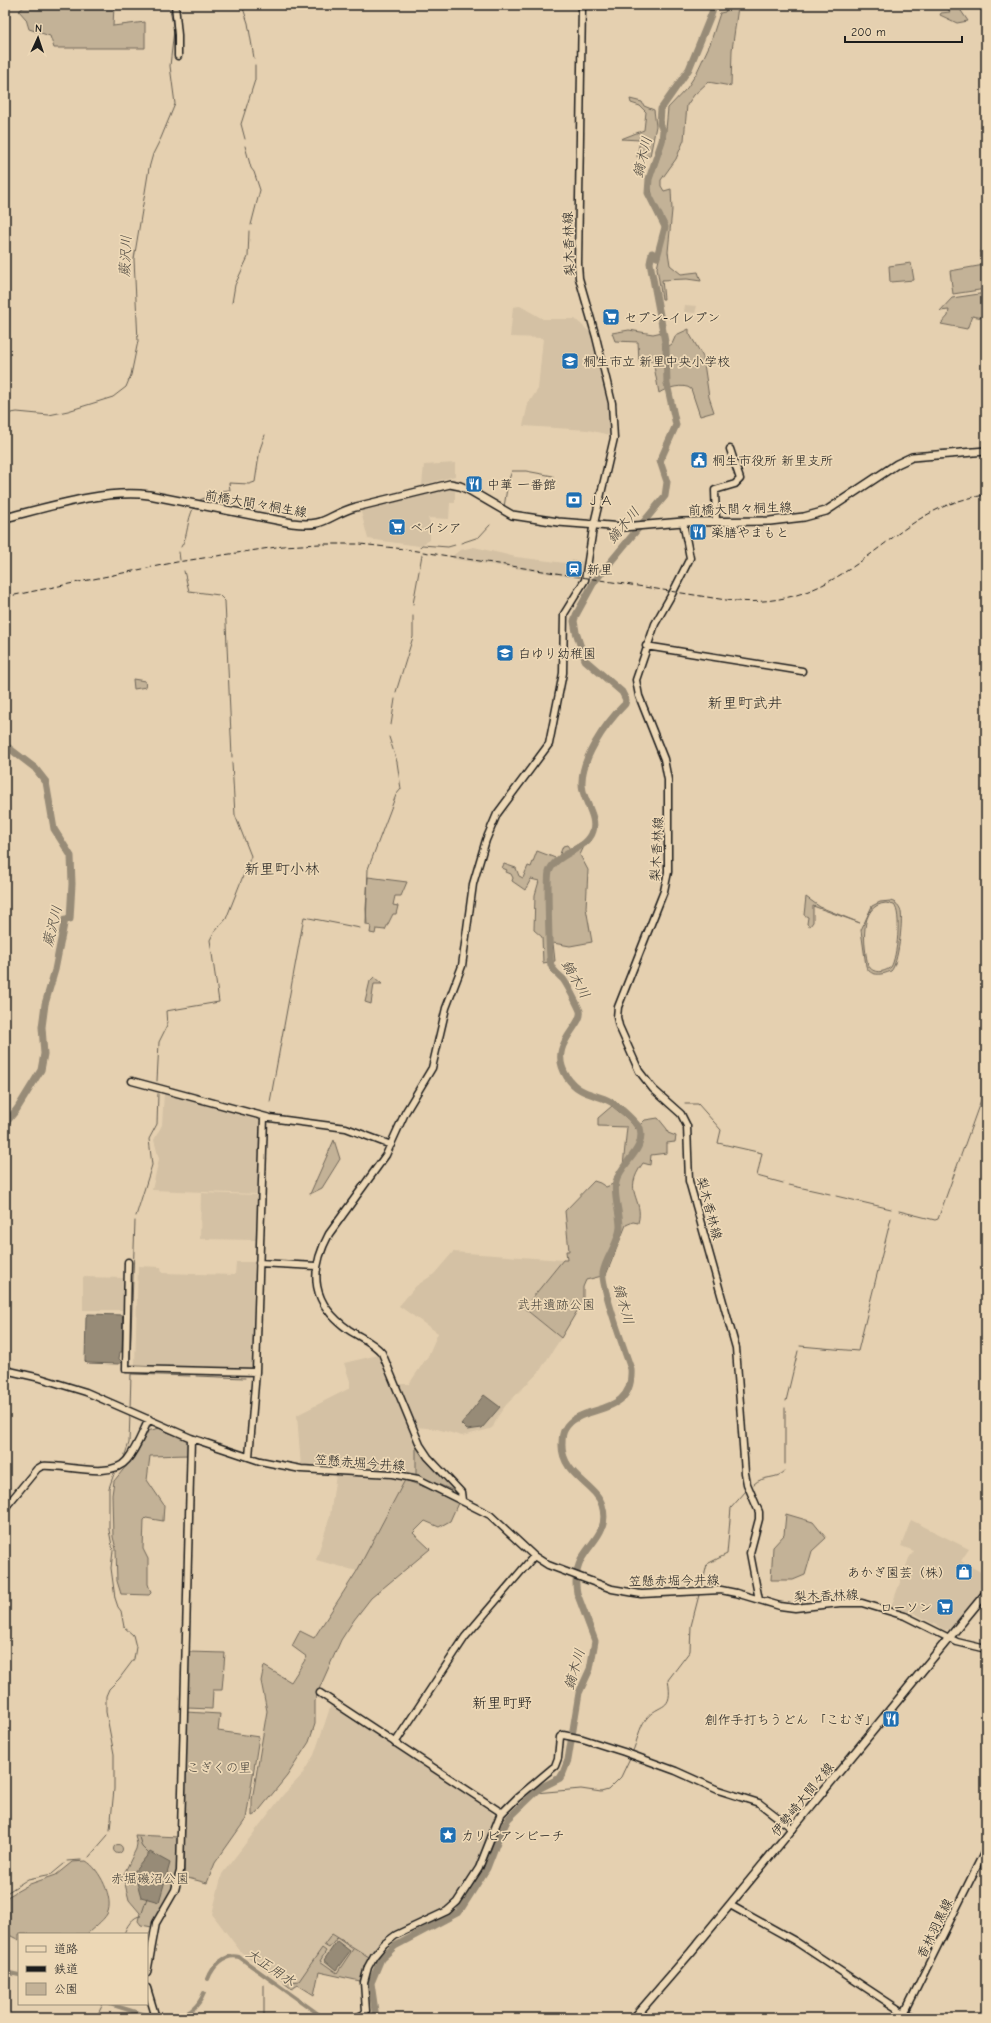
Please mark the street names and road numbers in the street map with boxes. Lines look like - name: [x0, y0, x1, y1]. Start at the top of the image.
- street label: 梨木香林線: [560, 210, 577, 277]
- street label: 前橋大間々桐生線: [203, 487, 309, 520]
- street label: 前橋大間々桐生線: [688, 499, 793, 518]
- street label: 梨木香林線: [647, 815, 666, 882]
- street label: 梨木香林線: [694, 1175, 725, 1242]
- street label: 笠懸赤堀今井線: [314, 1452, 407, 1473]
- street label: 笠懸赤堀今井線: [628, 1572, 721, 1589]
- street label: 梨木香林線: [793, 1587, 860, 1604]
- street label: 伊勢崎大間々線: [768, 1758, 837, 1839]
- street label: 香林羽黒線: [913, 1895, 956, 1961]

